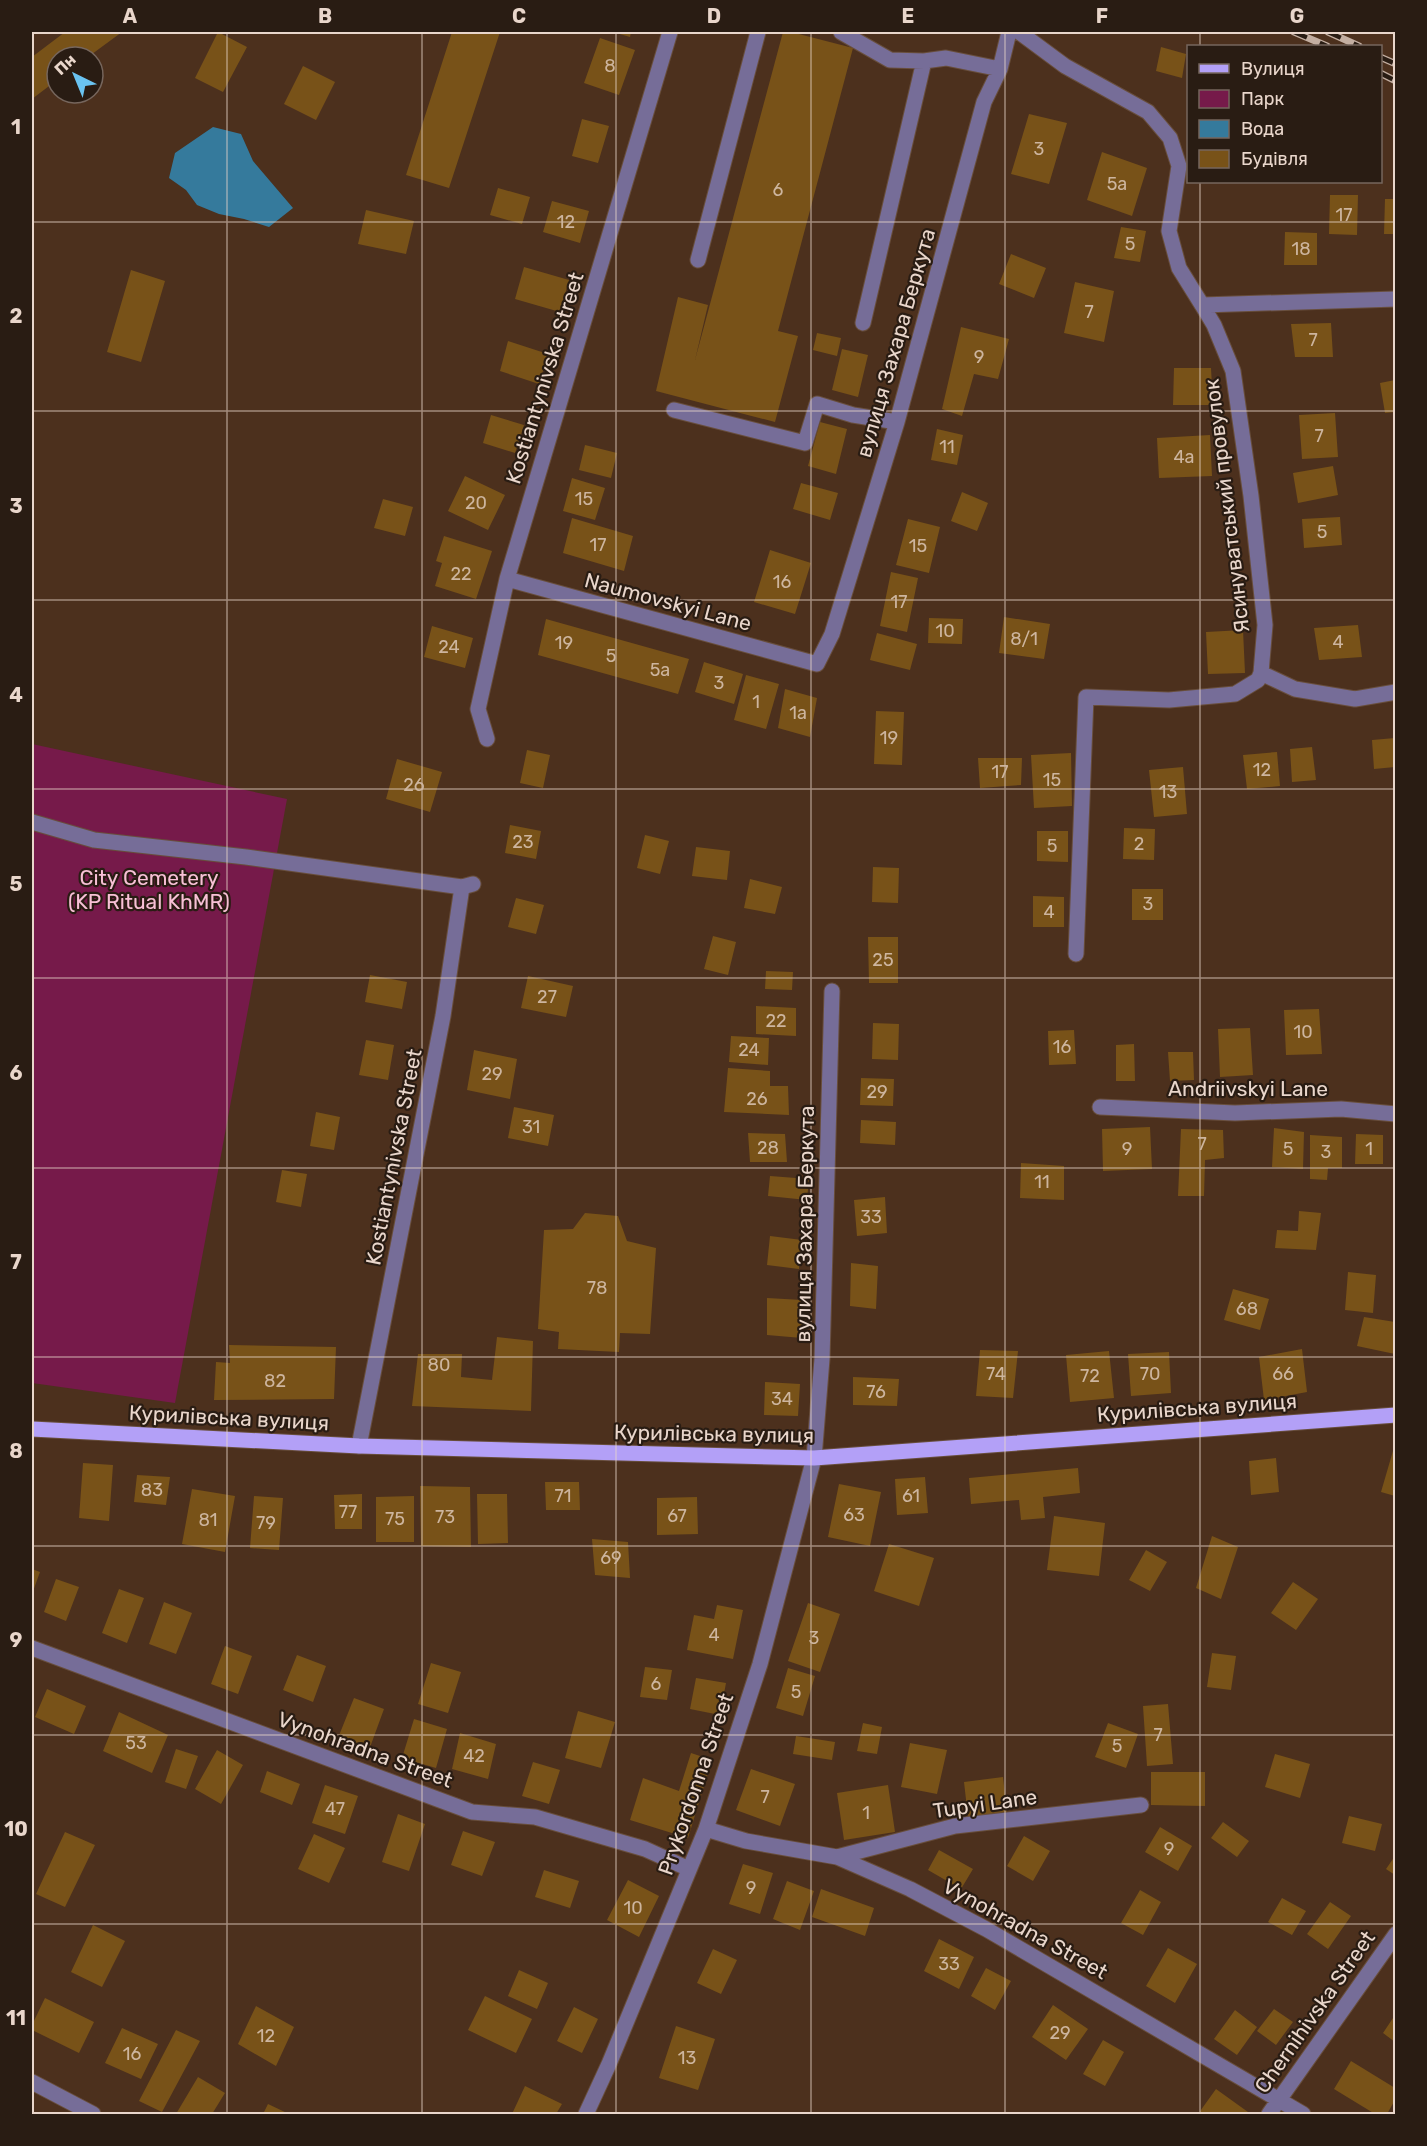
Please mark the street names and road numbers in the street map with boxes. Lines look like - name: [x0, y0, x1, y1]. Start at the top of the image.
- street label: вулиця Захара Беркута: [851, 226, 940, 460]
- street label: Kostiantynivska Street: [500, 269, 589, 487]
- street label: Ясинуватський провулок: [1199, 378, 1255, 635]
- street label: Naumovskyi Lane: [582, 567, 754, 636]
- street label: Kostiantynivska Street: [360, 1047, 427, 1267]
- street label: Andriivskyi Lane: [1168, 1076, 1328, 1101]
- street label: вулиця Захара Беркута: [790, 1105, 819, 1343]
- street label: Курилівська вулиця: [1096, 1388, 1298, 1427]
- street label: Курилівська вулиця: [128, 1400, 330, 1435]
- street label: Курилівська вулиця: [614, 1419, 814, 1448]
- street label: Prykordonna Street: [653, 1690, 738, 1878]
- street label: Vynohradna Street: [274, 1706, 456, 1793]
- street label: Tupyi Lane: [931, 1784, 1039, 1823]
- street label: Vynohradna Street: [938, 1873, 1112, 1984]
- street label: Chernihivska Street: [1249, 1926, 1380, 2098]

